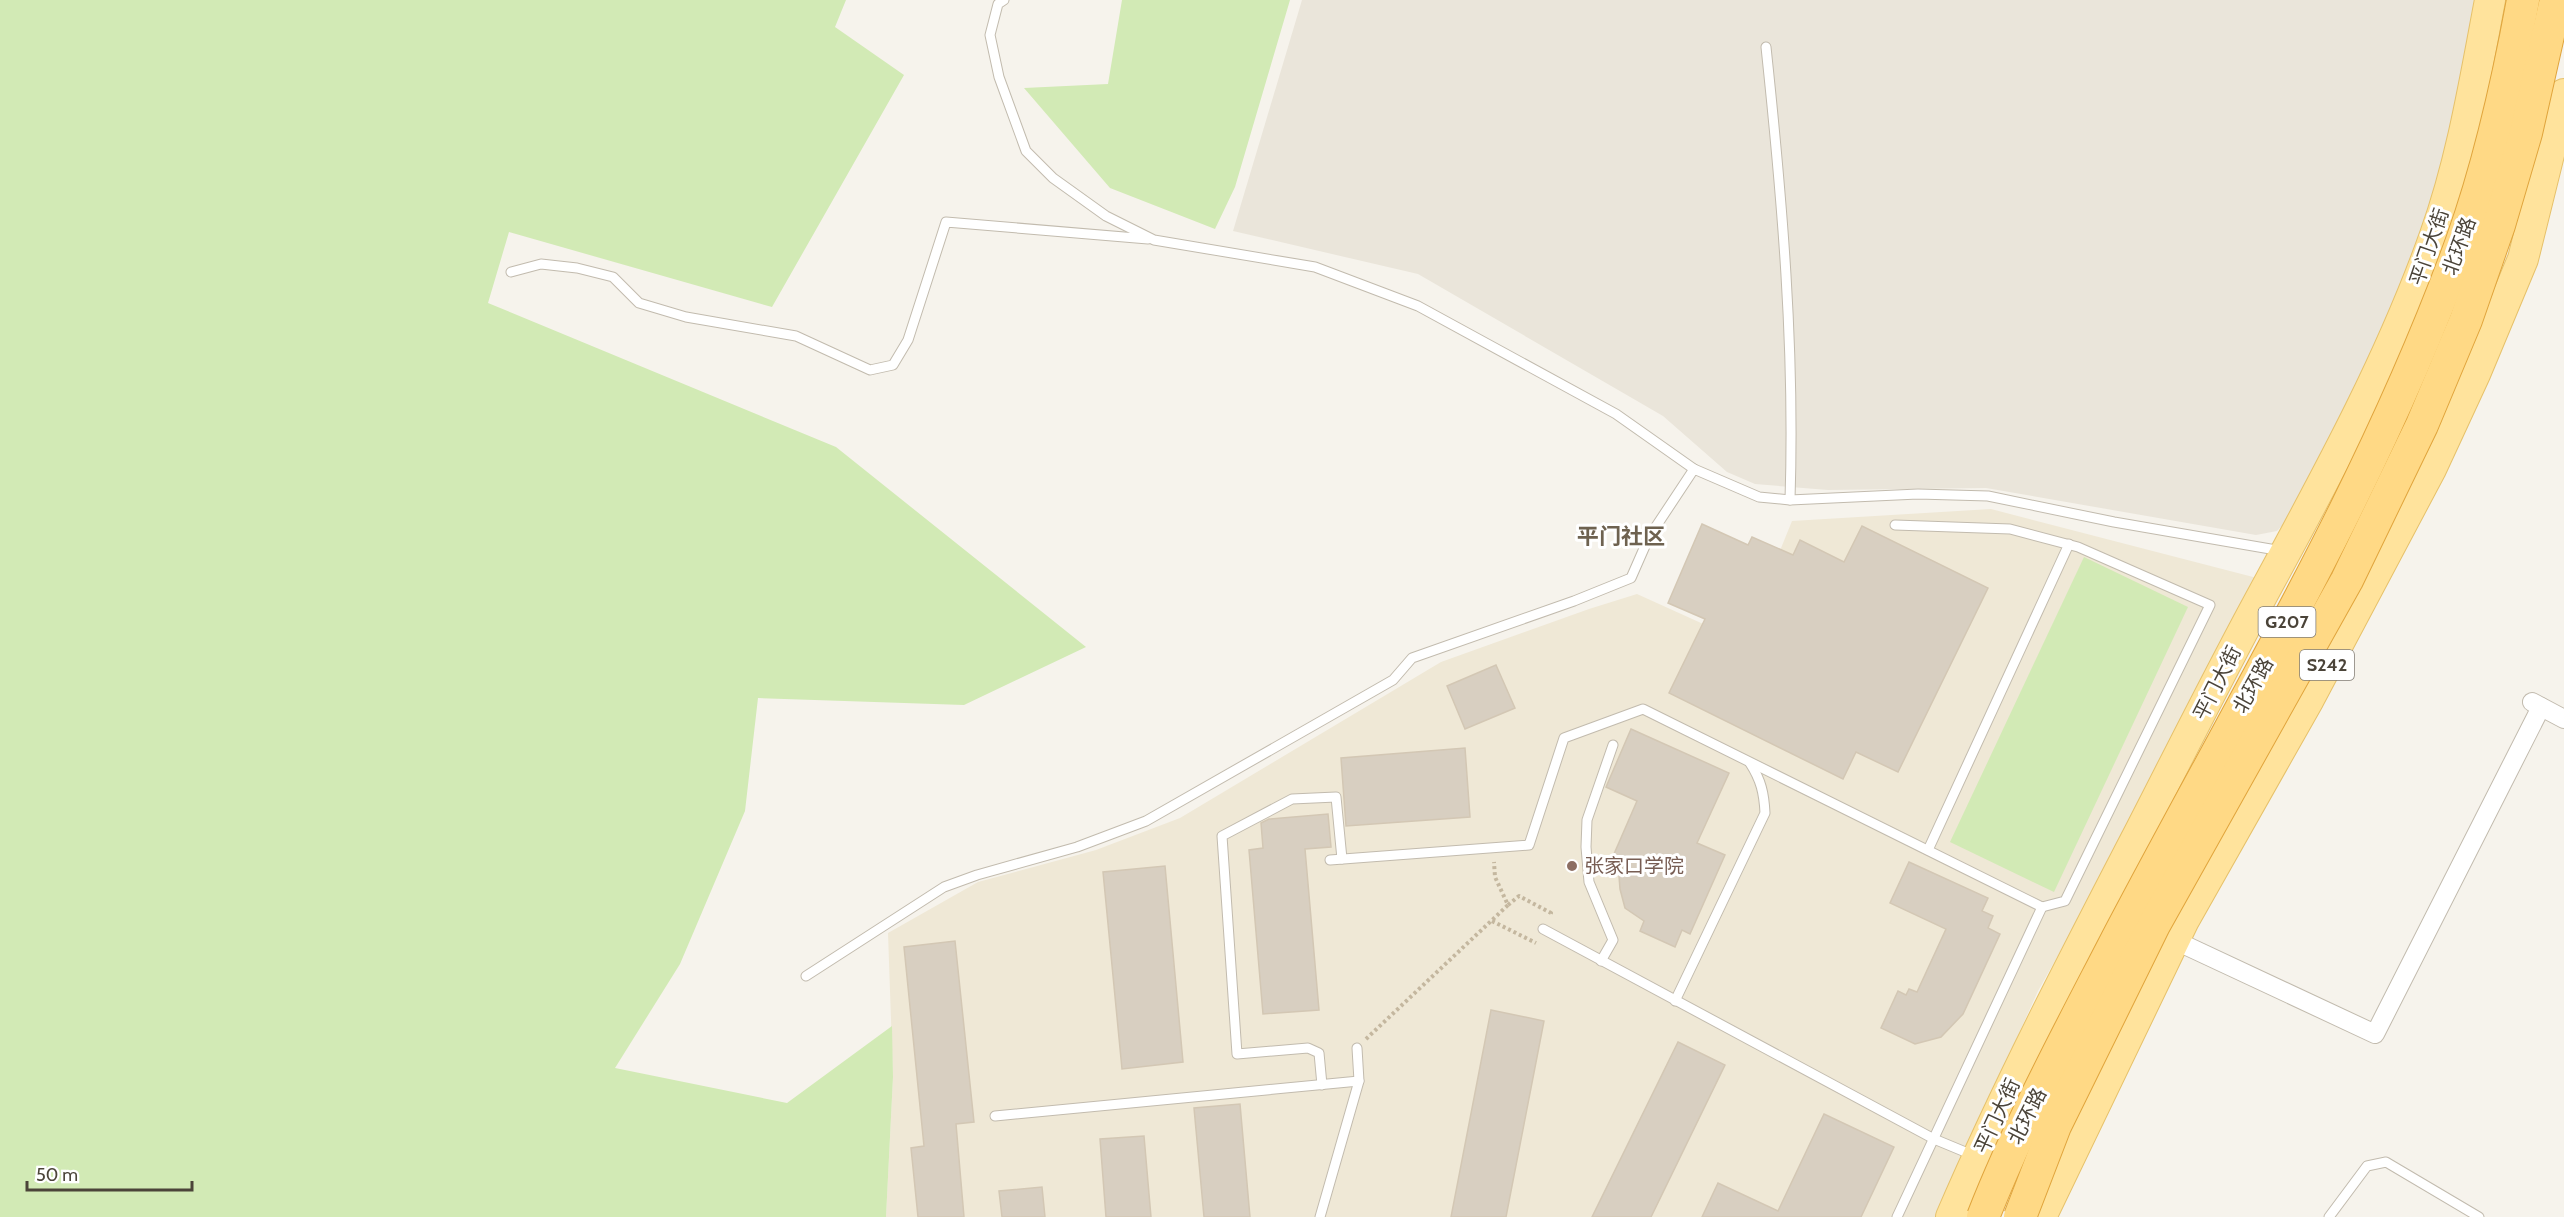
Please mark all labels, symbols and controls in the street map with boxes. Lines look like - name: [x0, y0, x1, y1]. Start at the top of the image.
- street label: 平门大街: [2405, 205, 2453, 289]
- street label: 北环路: [2437, 214, 2481, 278]
- district label: 平门社区: [1577, 523, 1665, 550]
- road number: G207: [2258, 607, 2316, 637]
- street label: 平门大街: [2188, 642, 2246, 724]
- road number: S242: [2300, 650, 2354, 680]
- street label: 北环路: [2228, 653, 2278, 717]
- place label: 张家口学院: [1584, 854, 1684, 878]
- marker: 张家口学院: [1565, 859, 1579, 873]
- street label: 平门大街: [1969, 1075, 2025, 1157]
- street label: 北环路: [2003, 1084, 2051, 1148]
- scale bar: [27, 1154, 192, 1192]
- text: 50 m: [36, 1164, 78, 1186]

